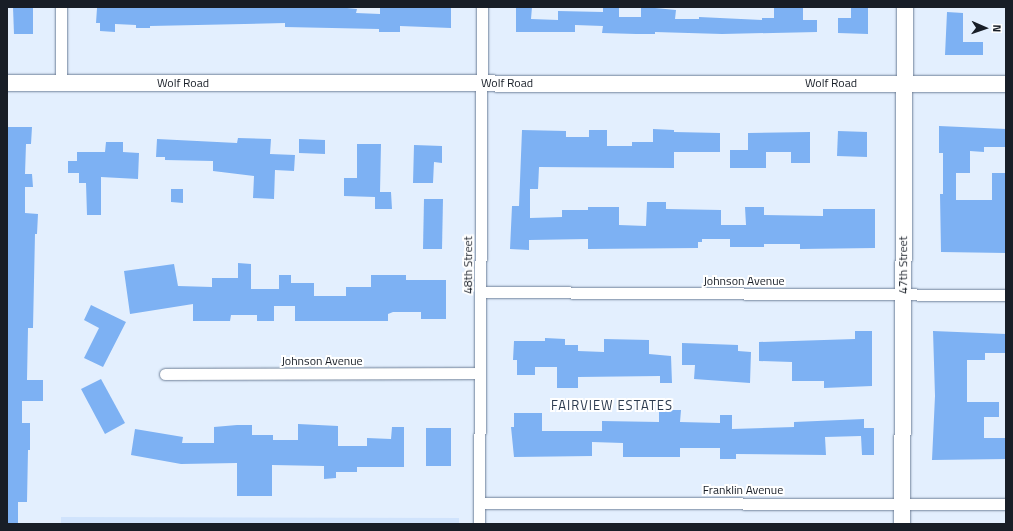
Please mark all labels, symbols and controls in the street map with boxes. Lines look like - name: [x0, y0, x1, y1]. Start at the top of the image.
- north arrow: [965, 8, 1005, 48]
- text: N: [989, 24, 1005, 33]
- street label: Wolf Road: [157, 76, 209, 90]
- street label: Wolf Road: [481, 76, 533, 90]
- street label: Wolf Road: [805, 76, 857, 90]
- street label: 48th Street: [461, 236, 475, 294]
- street label: 47th Street: [896, 236, 910, 294]
- street label: Johnson Avenue: [703, 274, 785, 288]
- street label: Johnson Avenue: [281, 354, 363, 368]
- district label: FAIRVIEW ESTATES: [551, 397, 673, 413]
- street label: Franklin Avenue: [703, 483, 783, 497]

